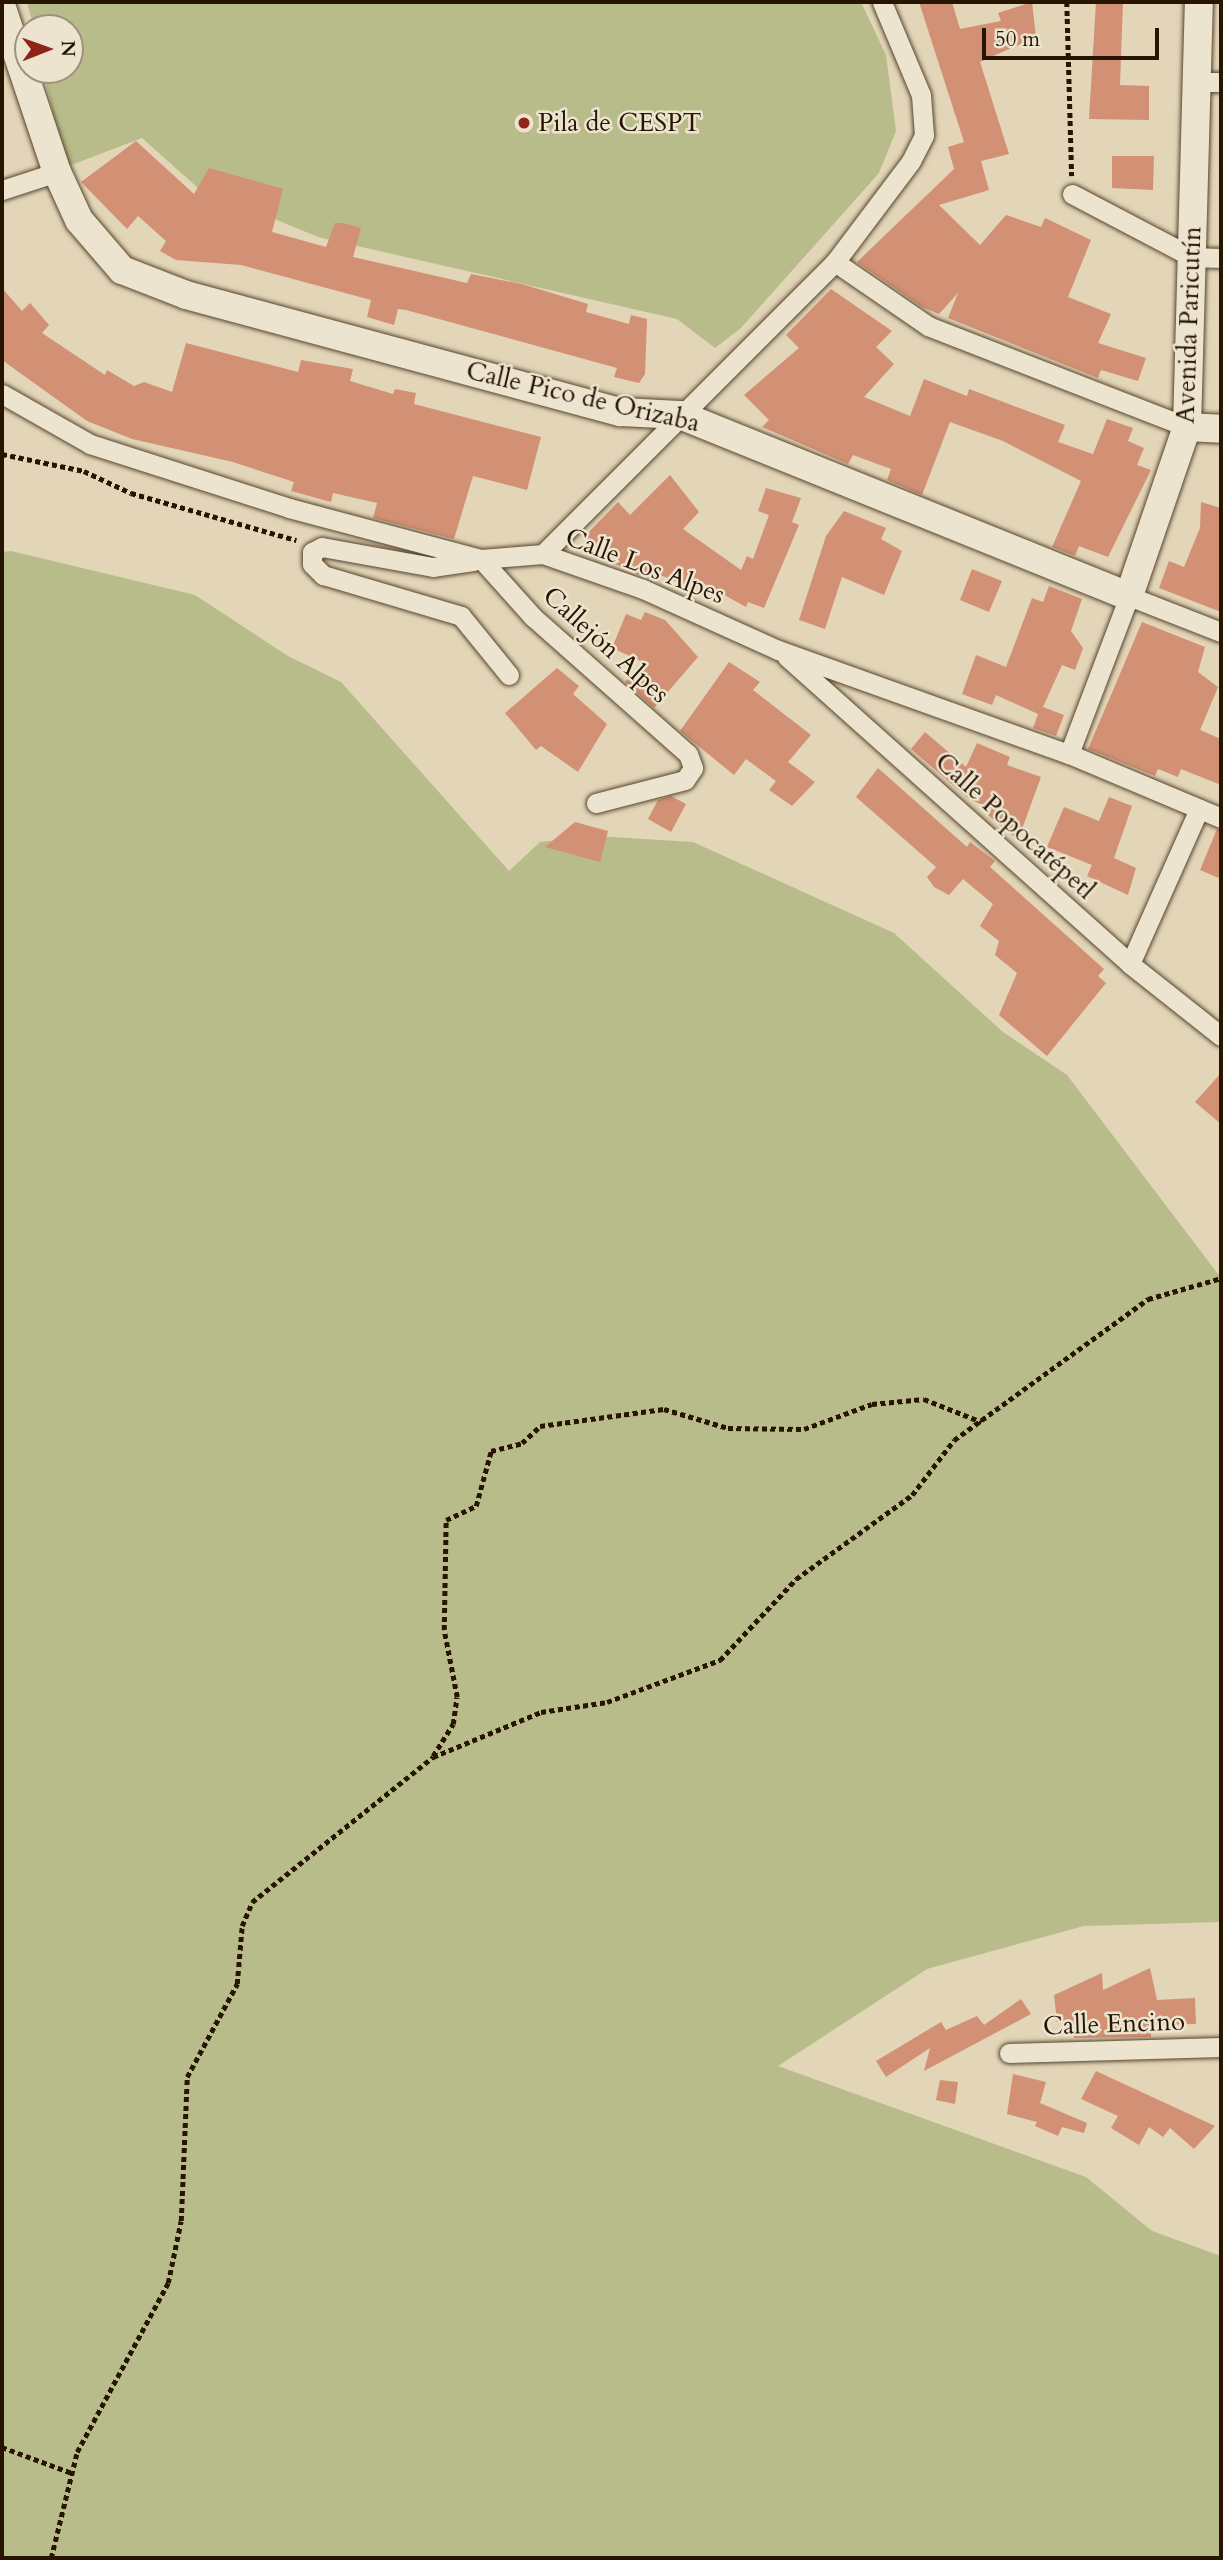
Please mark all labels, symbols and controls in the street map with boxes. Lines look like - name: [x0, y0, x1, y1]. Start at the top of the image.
- north arrow: [14, 14, 84, 84]
- scale bar: [985, 14, 1162, 58]
- text: 50 m: [995, 25, 1040, 54]
- text: N: [55, 40, 81, 57]
- place label: Pila de CESPT: [538, 107, 702, 139]
- marker: Pila de CESPT: [516, 115, 532, 131]
- street label: Avenida Paricutín: [1170, 226, 1208, 424]
- street label: Calle Pico de Orizaba: [463, 355, 703, 439]
- street label: Calle Los Alpes: [561, 521, 729, 611]
- street label: Callejón Alpes: [537, 580, 675, 710]
- street label: Calle Popocatépetl: [929, 746, 1101, 906]
- street label: Calle Encino: [1043, 2006, 1185, 2042]

